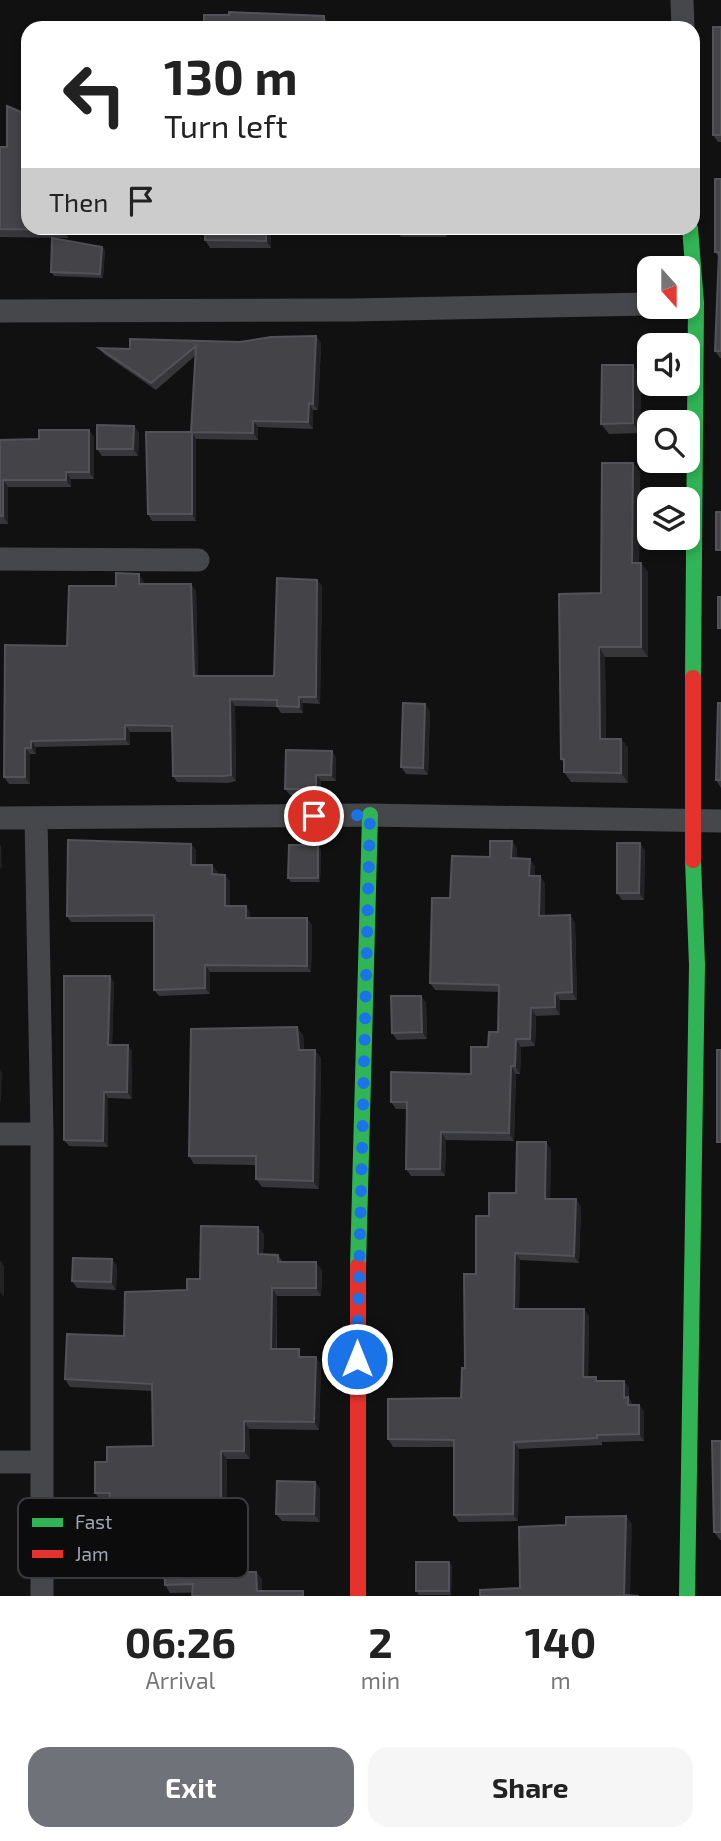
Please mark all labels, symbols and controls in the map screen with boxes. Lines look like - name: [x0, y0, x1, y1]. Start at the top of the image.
- text: 130 m: [164, 46, 298, 105]
- icon: left: [49, 49, 140, 140]
- text: Turn left: [164, 106, 288, 144]
- icon: arrive: [122, 182, 160, 220]
- text: Then: [49, 186, 108, 217]
- north arrow: [637, 256, 700, 318]
- map controls: [637, 256, 700, 550]
- button: sound: [637, 333, 700, 396]
- button: search: [637, 410, 700, 473]
- button: layers: [637, 487, 700, 550]
- pin: [284, 786, 344, 846]
- icon: arrive: [295, 797, 333, 835]
- position arrow: [320, 1322, 394, 1396]
- legend: [18, 1498, 248, 1578]
- text: Fast: [75, 1510, 112, 1533]
- text: Jam: [75, 1542, 109, 1565]
- text: 06:26: [125, 1616, 236, 1666]
- text: 2: [368, 1616, 393, 1666]
- text: 140: [525, 1616, 596, 1666]
- text: Arrival: [145, 1666, 215, 1694]
- text: min: [361, 1666, 400, 1694]
- text: m: [550, 1666, 571, 1694]
- button: Exit: [28, 1747, 354, 1827]
- button: Share: [368, 1747, 693, 1827]

